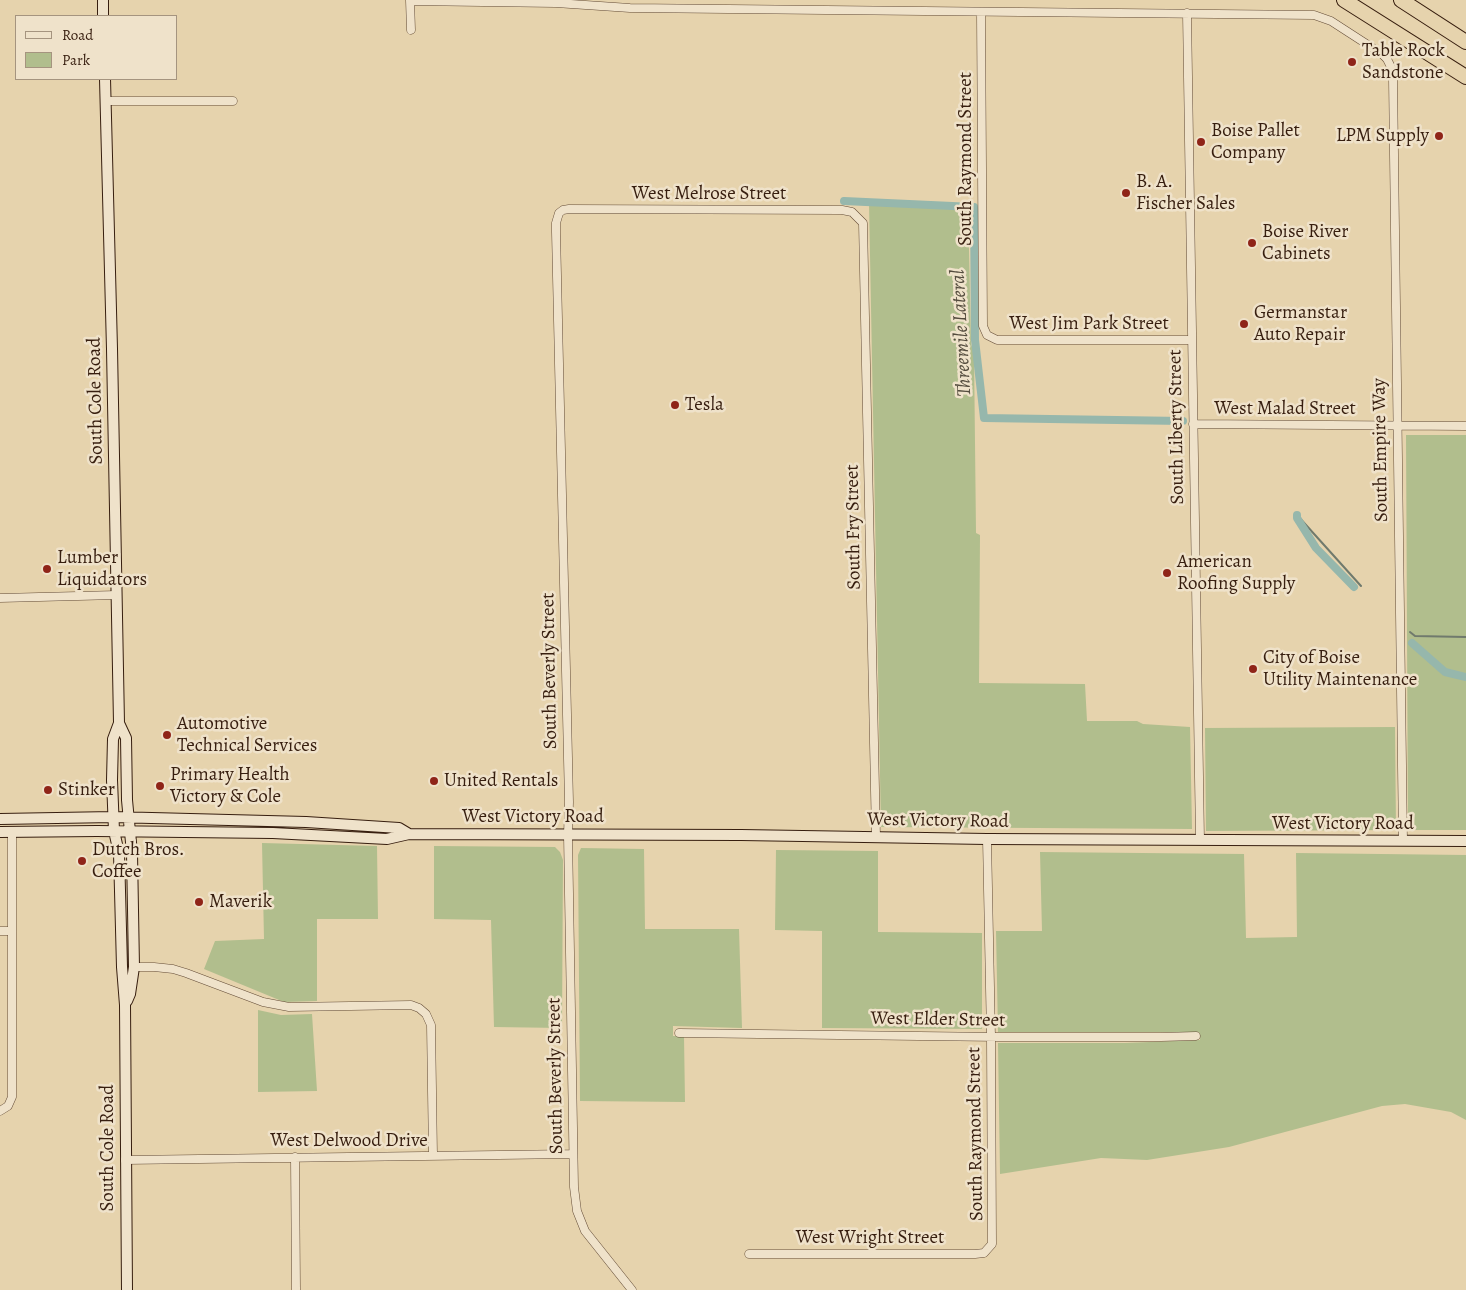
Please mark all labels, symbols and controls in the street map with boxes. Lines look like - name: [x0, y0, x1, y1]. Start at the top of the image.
- legend: [15, 15, 178, 80]
- text: Road: [62, 25, 93, 45]
- place label: Table Rock Sandstone: [1362, 40, 1445, 84]
- text: Park: [62, 50, 90, 70]
- marker: Table Rock Sandstone: [1346, 56, 1358, 68]
- street label: South Raymond Street: [955, 72, 977, 246]
- place label: Boise Pallet Company: [1211, 120, 1300, 164]
- place label: LPM Supply: [1336, 125, 1429, 147]
- marker: LPM Supply: [1433, 130, 1445, 142]
- marker: Boise Pallet Company: [1195, 136, 1207, 148]
- place label: B. A. Fischer Sales: [1136, 171, 1235, 215]
- street label: West Melrose Street: [632, 183, 786, 205]
- marker: B. A. Fischer Sales: [1120, 187, 1132, 199]
- place label: Boise River Cabinets: [1262, 221, 1349, 265]
- marker: Boise River Cabinets: [1246, 237, 1258, 249]
- water label: Threemile Lateral: [947, 269, 977, 397]
- place label: Germanstar Auto Repair: [1254, 302, 1347, 346]
- street label: West Jim Park Street: [1009, 313, 1169, 335]
- marker: Germanstar Auto Repair: [1238, 318, 1250, 330]
- street label: South Cole Road: [83, 337, 109, 465]
- street label: South Liberty Street: [1164, 349, 1190, 505]
- street label: South Empire Way: [1368, 378, 1394, 522]
- place label: Tesla: [685, 394, 724, 416]
- street label: West Malad Street: [1214, 398, 1356, 420]
- marker: Tesla: [669, 399, 681, 411]
- street label: South Fry Street: [842, 464, 866, 590]
- place label: Lumber Liquidators: [57, 547, 147, 591]
- place label: American Roofing Supply: [1177, 551, 1295, 595]
- marker: Lumber Liquidators: [41, 563, 53, 575]
- marker: American Roofing Supply: [1161, 567, 1173, 579]
- street label: South Beverly Street: [537, 592, 563, 750]
- place label: City of Boise Utility Maintenance: [1263, 647, 1417, 691]
- marker: City of Boise Utility Maintenance: [1247, 663, 1259, 675]
- place label: Automotive Technical Services: [177, 713, 317, 757]
- marker: Automotive Technical Services: [161, 729, 173, 741]
- place label: Primary Health Victory & Cole: [170, 764, 290, 808]
- place label: United Rentals: [444, 770, 558, 792]
- marker: United Rentals: [428, 775, 440, 787]
- place label: Stinker: [58, 779, 115, 801]
- marker: Primary Health Victory & Cole: [154, 780, 166, 792]
- marker: Stinker: [42, 784, 54, 796]
- street label: West Victory Road: [462, 806, 604, 828]
- street label: West Victory Road: [867, 808, 1009, 834]
- street label: West Victory Road: [1272, 813, 1414, 835]
- place label: Dutch Bros. Coffee: [92, 839, 185, 883]
- marker: Dutch Bros. Coffee: [76, 855, 88, 867]
- place label: Maverik: [209, 891, 272, 913]
- marker: Maverik: [193, 896, 205, 908]
- street label: South Beverly Street: [543, 997, 569, 1155]
- street label: West Elder Street: [870, 1007, 1006, 1033]
- street label: South Raymond Street: [963, 1047, 989, 1221]
- street label: South Cole Road: [97, 1084, 119, 1212]
- street label: West Delwood Drive: [270, 1130, 428, 1152]
- street label: West Wright Street: [796, 1227, 944, 1249]

